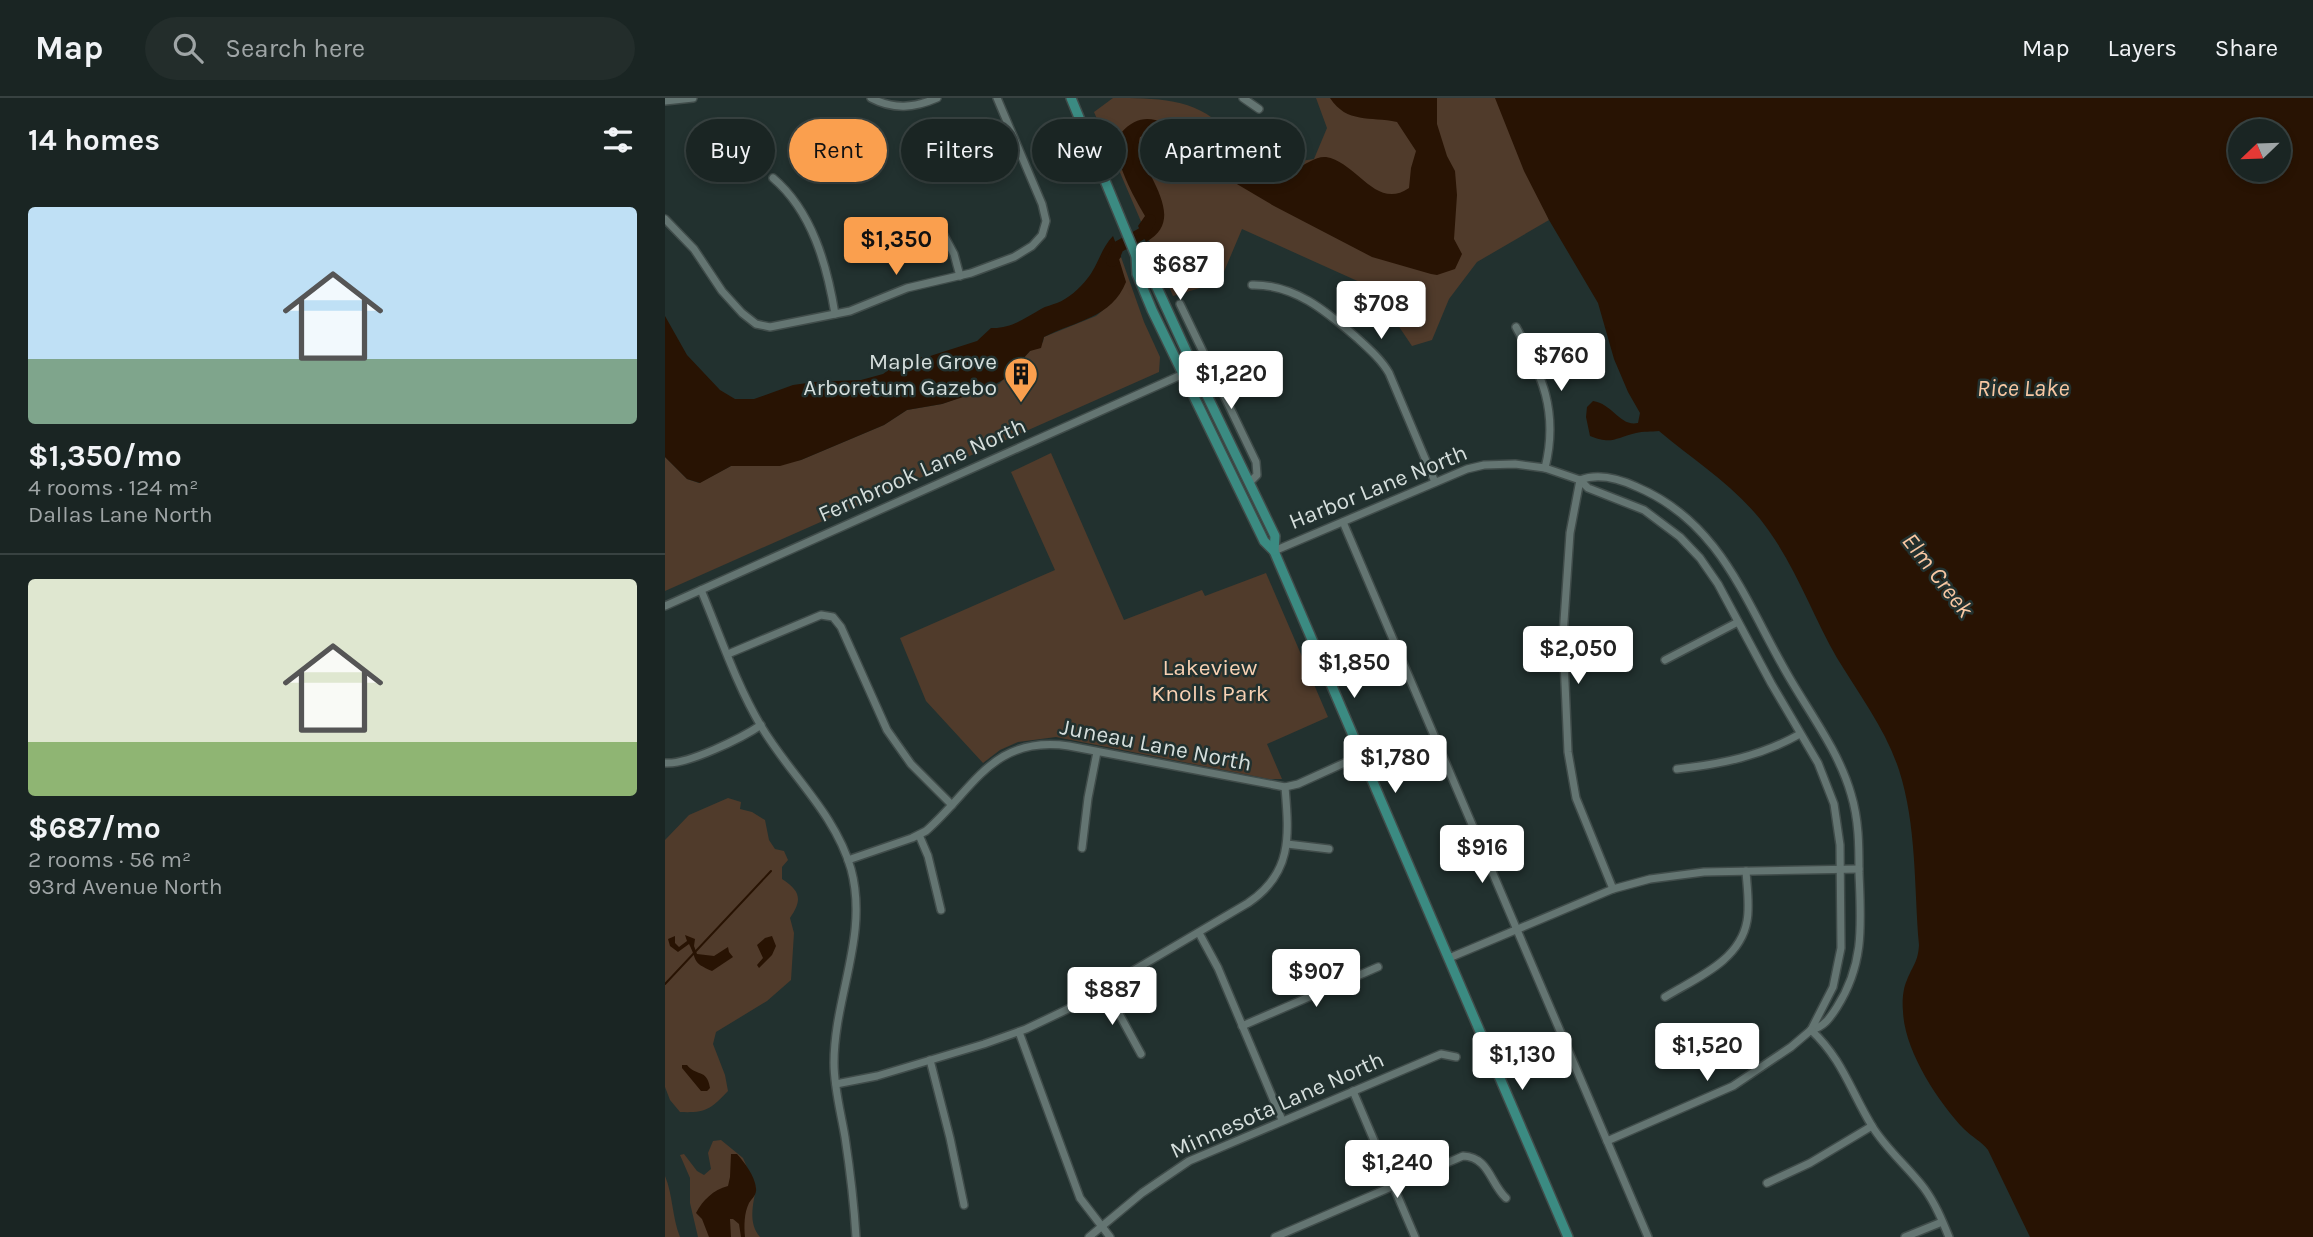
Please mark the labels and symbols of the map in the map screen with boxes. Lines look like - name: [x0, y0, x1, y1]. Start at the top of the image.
- north arrow: [2228, 119, 2291, 182]
- pin: $1,350: [839, 218, 953, 277]
- pin: $687: [1139, 242, 1221, 302]
- pin: $708: [1340, 282, 1422, 341]
- pin: $760: [1520, 334, 1602, 393]
- place label: Maple Grove Arboretum Gazebo: [803, 348, 997, 401]
- pin: $1,220: [1174, 352, 1288, 411]
- building icon: Maple Grove Arboretum Gazebo: [1002, 355, 1040, 404]
- water label: Rice Lake: [1977, 374, 2069, 402]
- street label: Fernbrook Lane North: [814, 412, 1030, 528]
- street label: Harbor Lane North: [1285, 439, 1471, 535]
- water label: Elm Creek: [1896, 527, 1980, 623]
- pin: $2,050: [1521, 626, 1635, 686]
- pin: $1,850: [1297, 640, 1411, 700]
- park label: Lakeview Knolls Park: [1151, 654, 1269, 707]
- street label: Juneau Lane North: [1058, 713, 1254, 777]
- pin: $1,780: [1338, 736, 1452, 795]
- pin: $916: [1441, 826, 1523, 885]
- pin: $907: [1275, 950, 1357, 1009]
- pin: $887: [1071, 968, 1153, 1027]
- pin: $1,520: [1650, 1024, 1764, 1083]
- pin: $1,130: [1465, 1032, 1579, 1092]
- street label: Minnesota Lane North: [1166, 1046, 1388, 1164]
- pin: $1,240: [1340, 1140, 1454, 1200]

